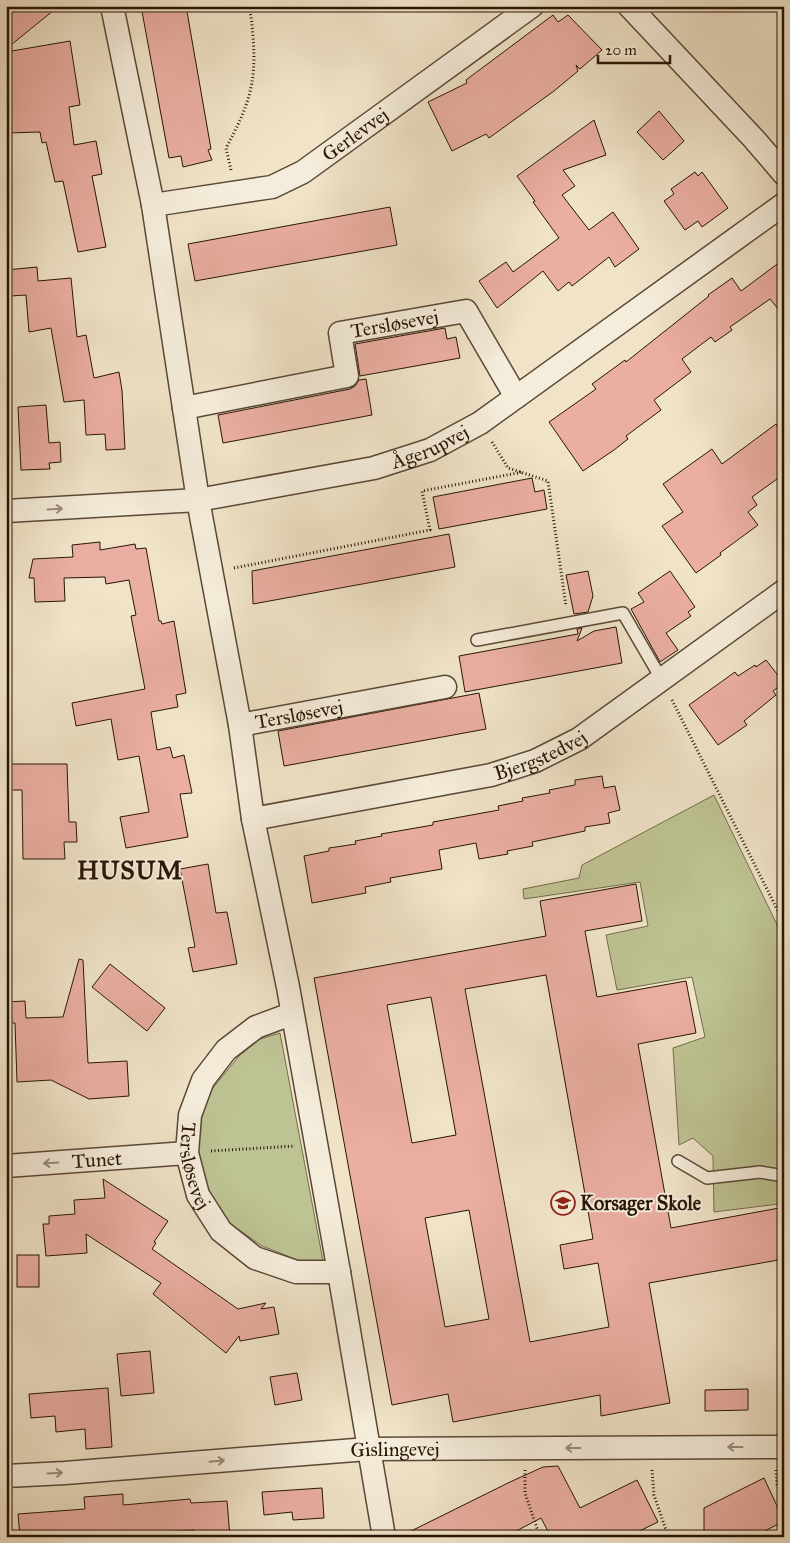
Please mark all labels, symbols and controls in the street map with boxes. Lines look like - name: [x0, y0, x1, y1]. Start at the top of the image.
- scale bar: [598, 32, 670, 64]
- text: 20 m: [605, 41, 637, 59]
- street label: Gerlevvej: [317, 102, 393, 166]
- street label: Tersløsevej: [349, 304, 440, 343]
- street label: Ågerupvej: [387, 420, 473, 474]
- one-way arrow: [47, 504, 63, 513]
- street label: Tersløsevej: [253, 694, 345, 734]
- street label: Bjergstedvej: [491, 725, 592, 785]
- district label: HUSUM: [77, 855, 183, 886]
- street label: Tersløsevej: [175, 1121, 216, 1214]
- street label: Tunet: [71, 1146, 123, 1173]
- one-way arrow: [44, 1159, 60, 1168]
- school or university icon: Korsager Skole: [550, 1190, 576, 1216]
- place label: Korsager Skole: [580, 1191, 702, 1216]
- street label: Gislingevej: [349, 1437, 440, 1462]
- one-way arrow: [727, 1442, 744, 1452]
- one-way arrow: [565, 1443, 581, 1453]
- one-way arrow: [209, 1456, 225, 1466]
- one-way arrow: [47, 1469, 63, 1478]

